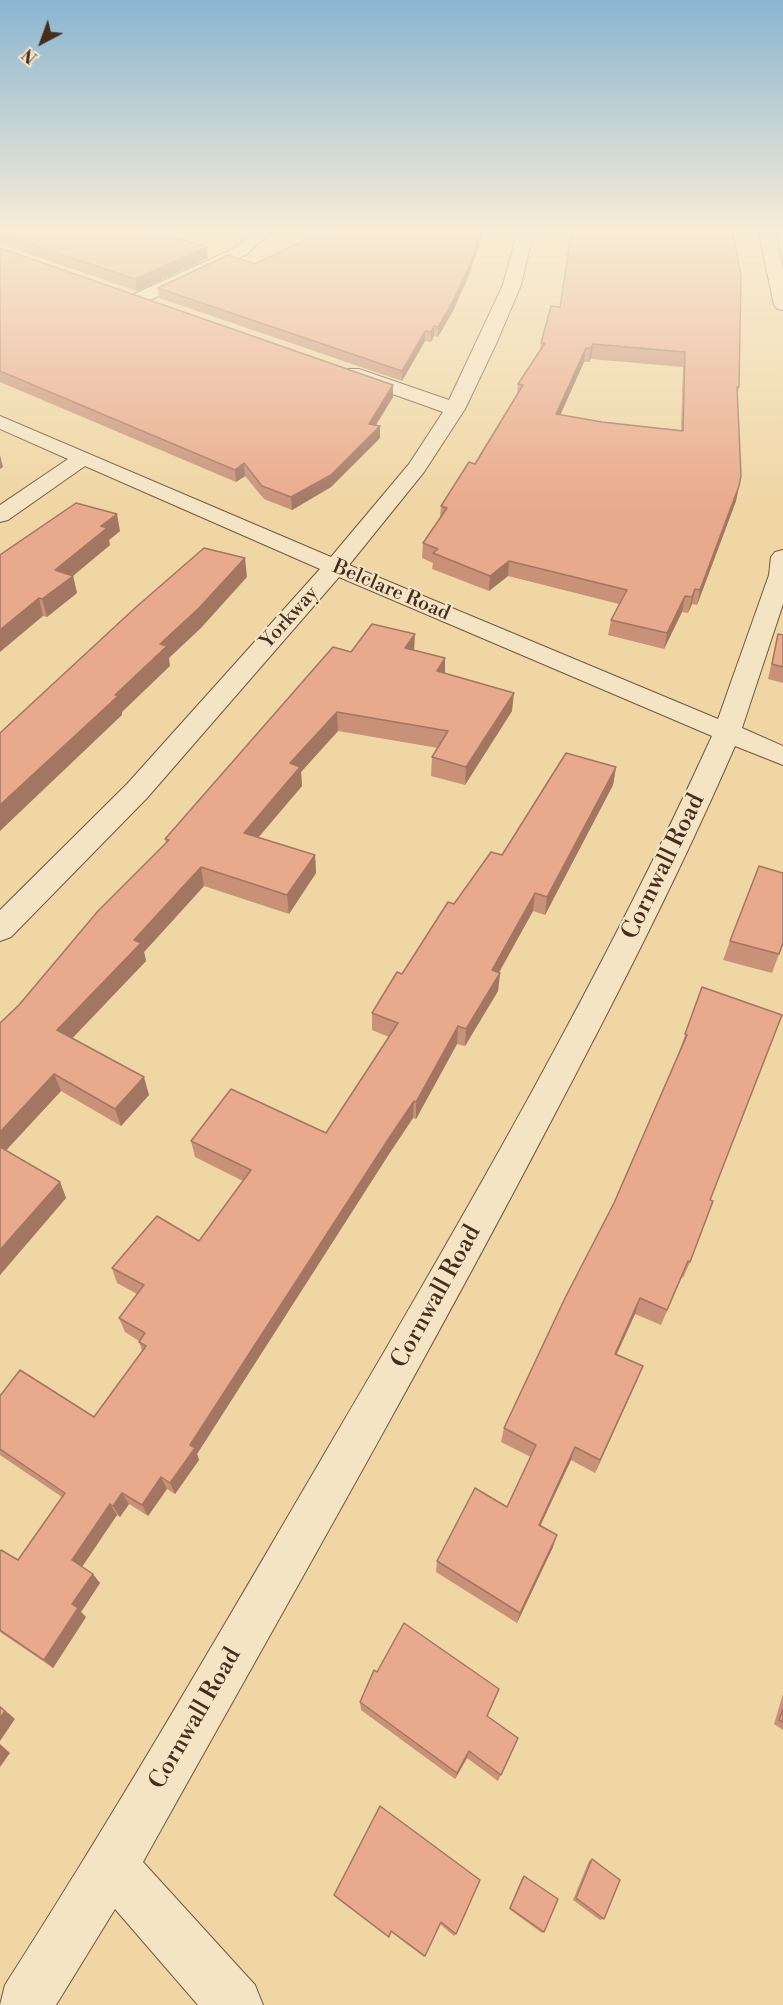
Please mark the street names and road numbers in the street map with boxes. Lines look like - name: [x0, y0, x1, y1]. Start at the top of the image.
- street label: Belclare Road: [329, 556, 453, 626]
- street label: Yorkway: [256, 582, 324, 654]
- street label: Cornwall Road: [616, 789, 712, 945]
- street label: Cornwall Road: [386, 1221, 488, 1373]
- street label: Cornwall Road: [144, 1643, 248, 1795]

